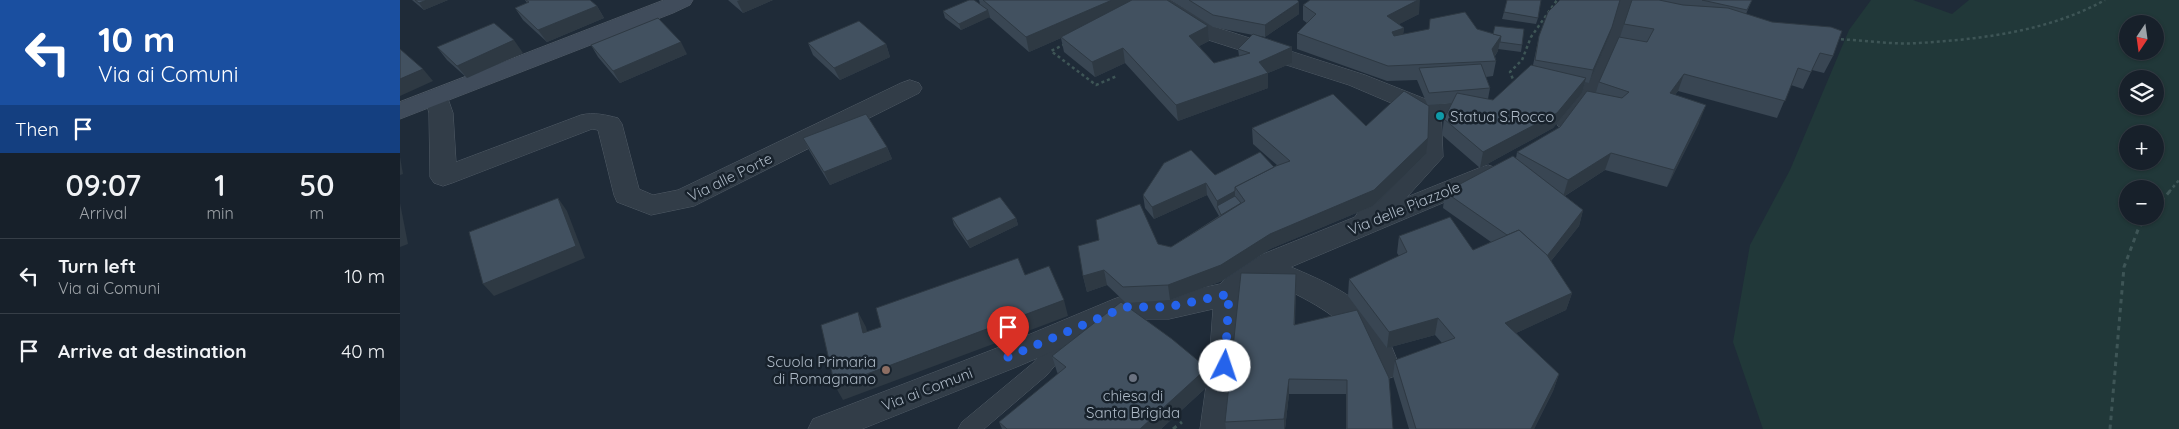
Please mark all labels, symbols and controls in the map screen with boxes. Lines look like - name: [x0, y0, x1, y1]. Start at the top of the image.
- north arrow: [2119, 15, 2164, 60]
- map controls: [2119, 15, 2164, 225]
- text: 10 m: [98, 17, 175, 61]
- icon: left: [15, 20, 80, 85]
- text: Via ai Comuni: [98, 60, 238, 88]
- button: layers: [2119, 70, 2164, 115]
- place label: Statua S.Rocco: [1450, 107, 1554, 126]
- marker: Statua S.Rocco: [1434, 110, 1446, 122]
- icon: arrive: [69, 115, 97, 143]
- text: Then: [15, 117, 59, 141]
- button: +: [2119, 125, 2164, 170]
- street label: Via alle Porte: [685, 148, 775, 206]
- text: 09:07: [65, 166, 141, 204]
- text: 1: [214, 166, 226, 204]
- text: 50: [299, 166, 334, 204]
- street label: Via delle Piazzole: [1345, 177, 1463, 239]
- button: −: [2119, 180, 2164, 225]
- text: Arrival: [79, 203, 127, 223]
- text: min: [206, 203, 234, 223]
- text: m: [310, 203, 324, 223]
- text: Turn left: [58, 254, 136, 278]
- icon: left: [15, 262, 43, 290]
- text: 10 m: [344, 264, 385, 288]
- text: Via ai Comuni: [58, 278, 160, 298]
- pin: [987, 306, 1029, 357]
- icon: arrive: [994, 313, 1022, 341]
- icon: arrive: [15, 337, 43, 365]
- text: Arrive at destination: [58, 339, 247, 363]
- text: 40 m: [341, 339, 385, 363]
- position arrow: [1198, 339, 1250, 391]
- place label: Scuola Primaria di Romagnano: [767, 352, 876, 388]
- street label: Via ai Comuni: [879, 363, 975, 415]
- marker: Scuola Primaria di Romagnano: [880, 364, 892, 376]
- marker: chiesa di Santa Brigida: [1127, 372, 1139, 384]
- place label: chiesa di Santa Brigida: [1086, 386, 1180, 422]

